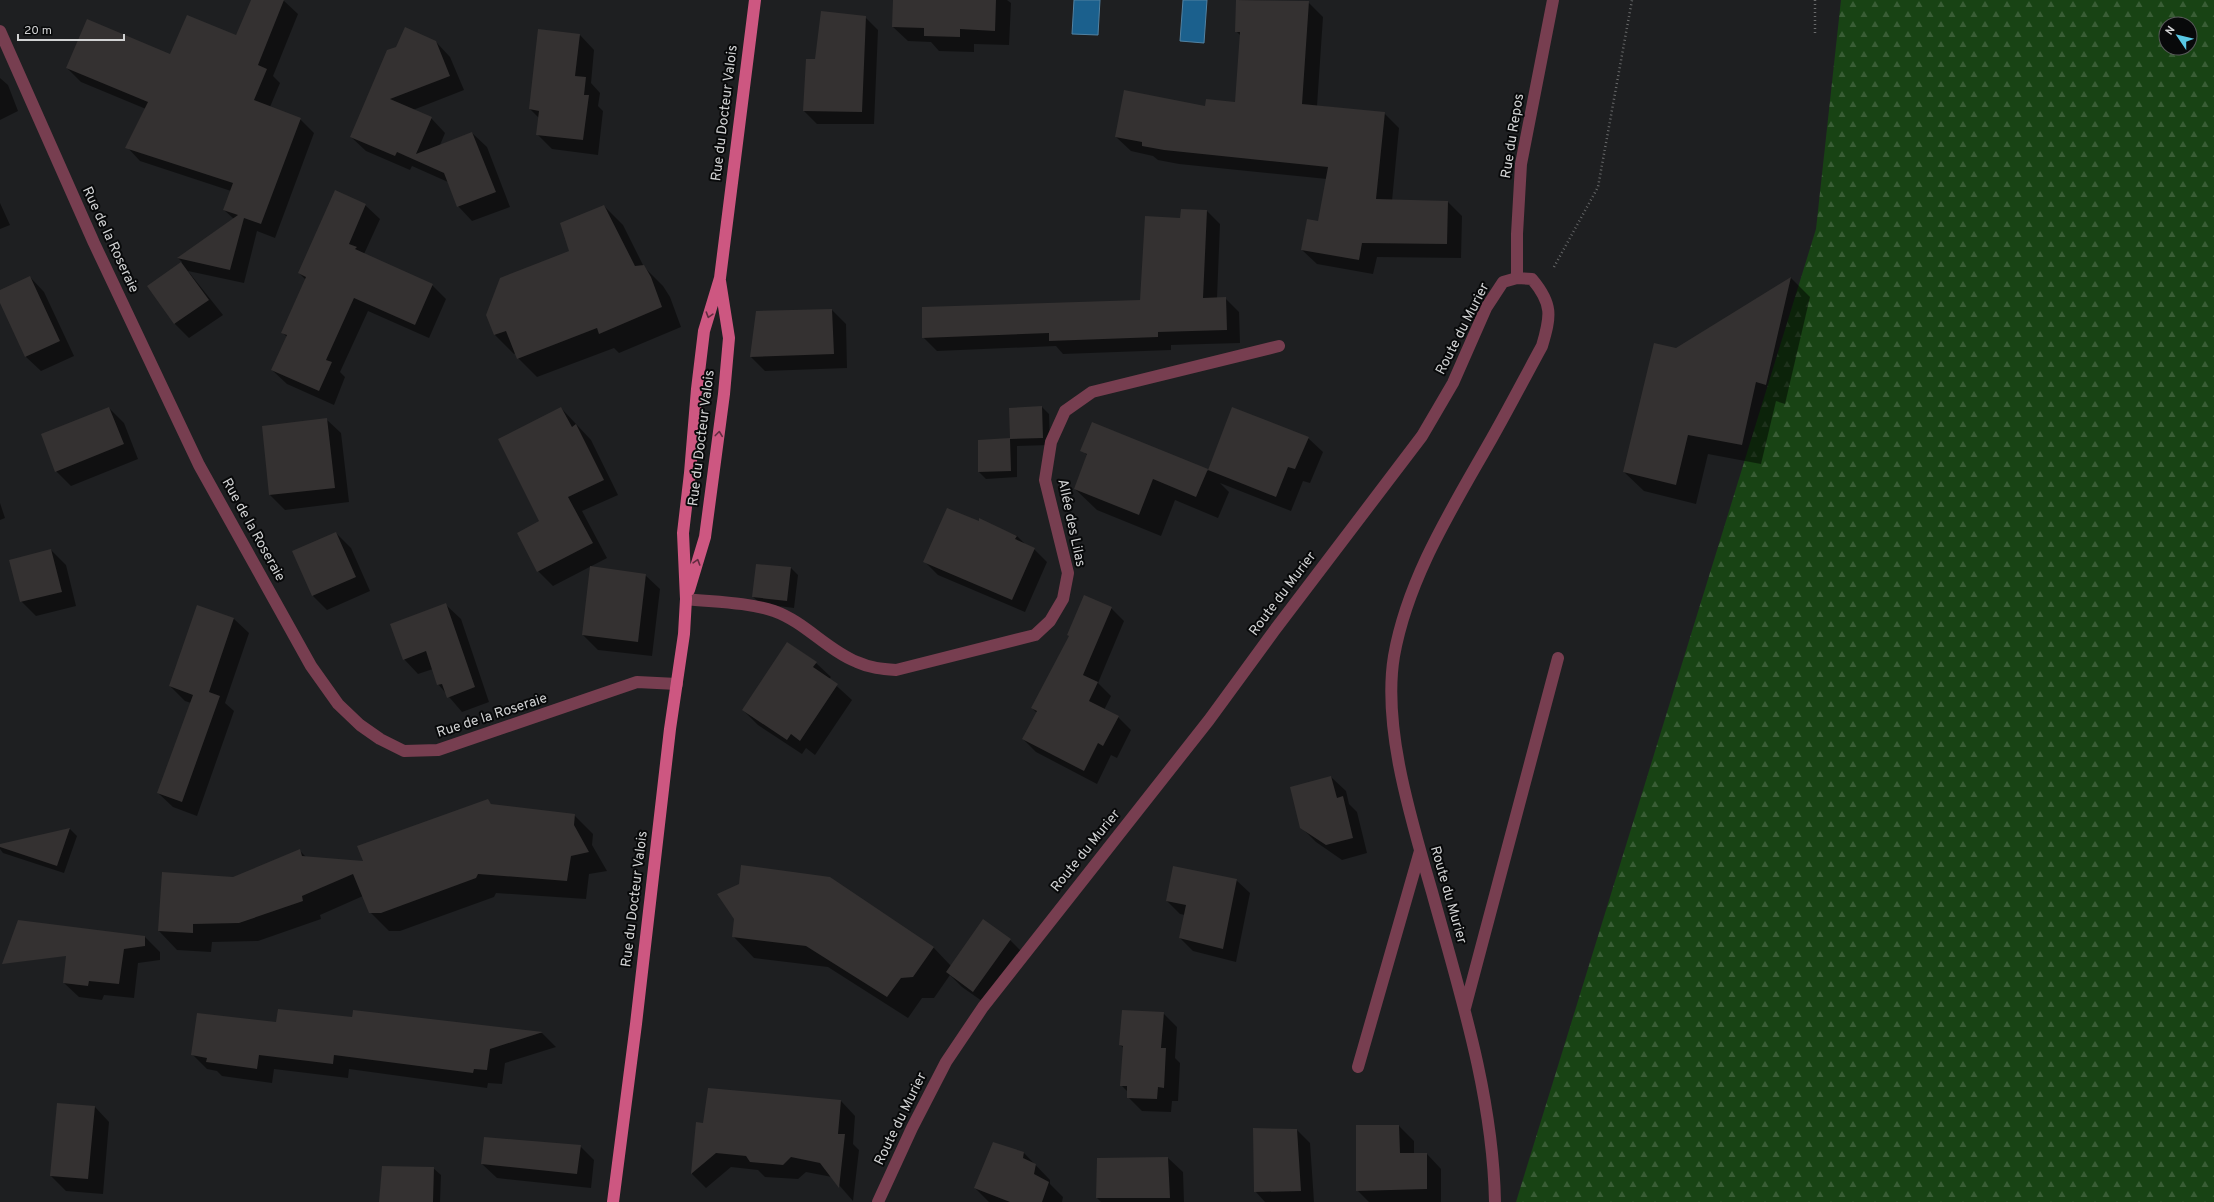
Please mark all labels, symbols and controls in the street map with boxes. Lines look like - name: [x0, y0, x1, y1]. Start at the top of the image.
- scale bar: [18, 16, 124, 42]
- north arrow: [2158, 16, 2198, 56]
- text: 20 m: [24, 23, 52, 39]
- text: N: [2163, 24, 2179, 38]
- street label: Rue du Docteur Valois: [708, 44, 742, 182]
- street label: Rue du Repos: [1498, 92, 1528, 180]
- street label: Rue de la Roseraie: [78, 184, 142, 296]
- street label: Route du Murier: [1433, 280, 1494, 378]
- one-way arrow: [705, 312, 714, 319]
- street label: Rue du Docteur Valois: [685, 369, 719, 507]
- one-way arrow: [714, 431, 723, 437]
- street label: Rue de la Roseraie: [218, 476, 288, 584]
- street label: Allée des Lilas: [1053, 478, 1089, 568]
- street label: Route du Murier: [1246, 548, 1320, 639]
- one-way arrow: [692, 559, 701, 566]
- street label: Rue de la Roseraie: [435, 690, 549, 742]
- street label: Route du Murier: [1048, 806, 1125, 896]
- street label: Rue du Docteur Valois: [618, 830, 652, 968]
- street label: Route du Murier: [1426, 844, 1470, 946]
- street label: Route du Murier: [871, 1069, 931, 1168]

